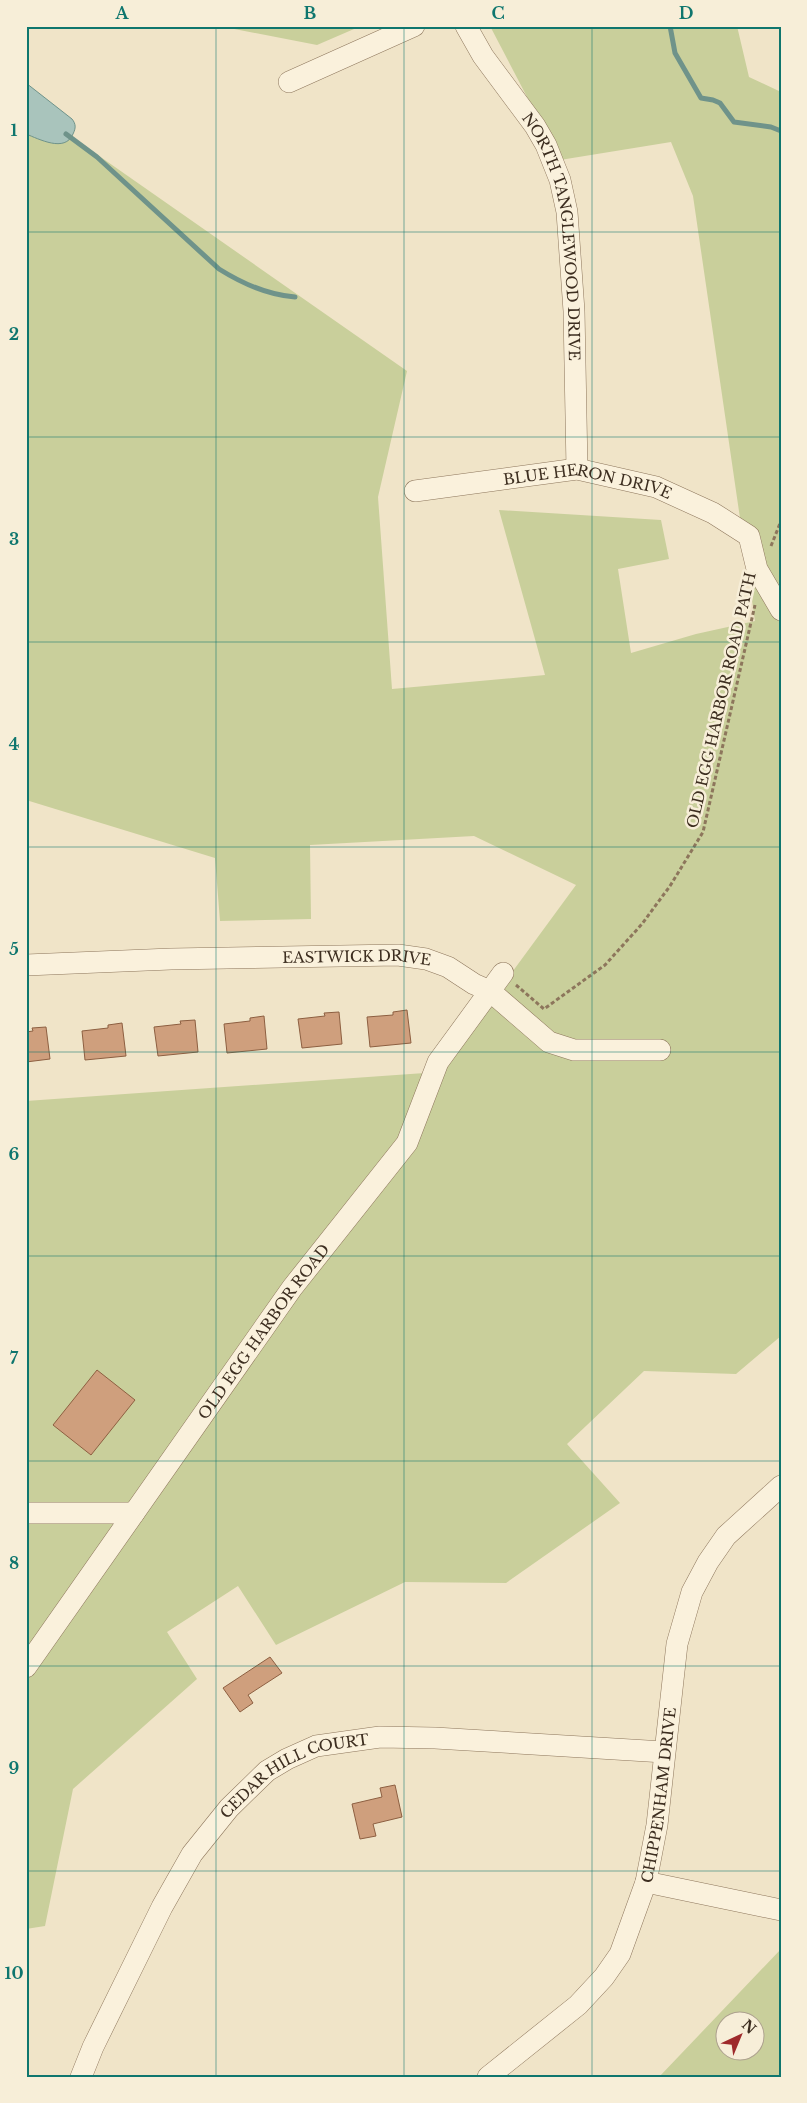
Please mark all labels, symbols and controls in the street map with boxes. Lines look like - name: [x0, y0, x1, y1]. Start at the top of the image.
- text: A: [115, 3, 130, 23]
- text: B: [304, 3, 317, 23]
- text: C: [491, 3, 505, 23]
- text: D: [679, 3, 693, 23]
- street label: NORTH TANGLEWOOD DRIVE: [519, 108, 584, 361]
- text: 1: [11, 120, 18, 140]
- text: 2: [9, 324, 19, 344]
- street label: BLUE HERON DRIVE: [502, 460, 675, 503]
- text: 3: [9, 529, 19, 549]
- street label: OLD EGG HARBOR ROAD PATH: [682, 570, 760, 830]
- text: 4: [9, 734, 19, 754]
- text: 5: [9, 939, 19, 959]
- street label: EASTWICK DRIVE: [282, 945, 433, 969]
- text: 6: [9, 1144, 20, 1164]
- street label: OLD EGG HARBOR ROAD: [193, 1240, 333, 1423]
- text: 7: [10, 1348, 19, 1368]
- text: 8: [9, 1553, 19, 1573]
- street label: CHIPPENHAM DRIVE: [637, 1706, 679, 1884]
- street label: CEDAR HILL COURT: [215, 1729, 370, 1822]
- text: 9: [9, 1758, 20, 1778]
- text: 10: [4, 1963, 24, 1983]
- north arrow: [714, 2010, 764, 2060]
- text: N: [738, 2016, 760, 2038]

